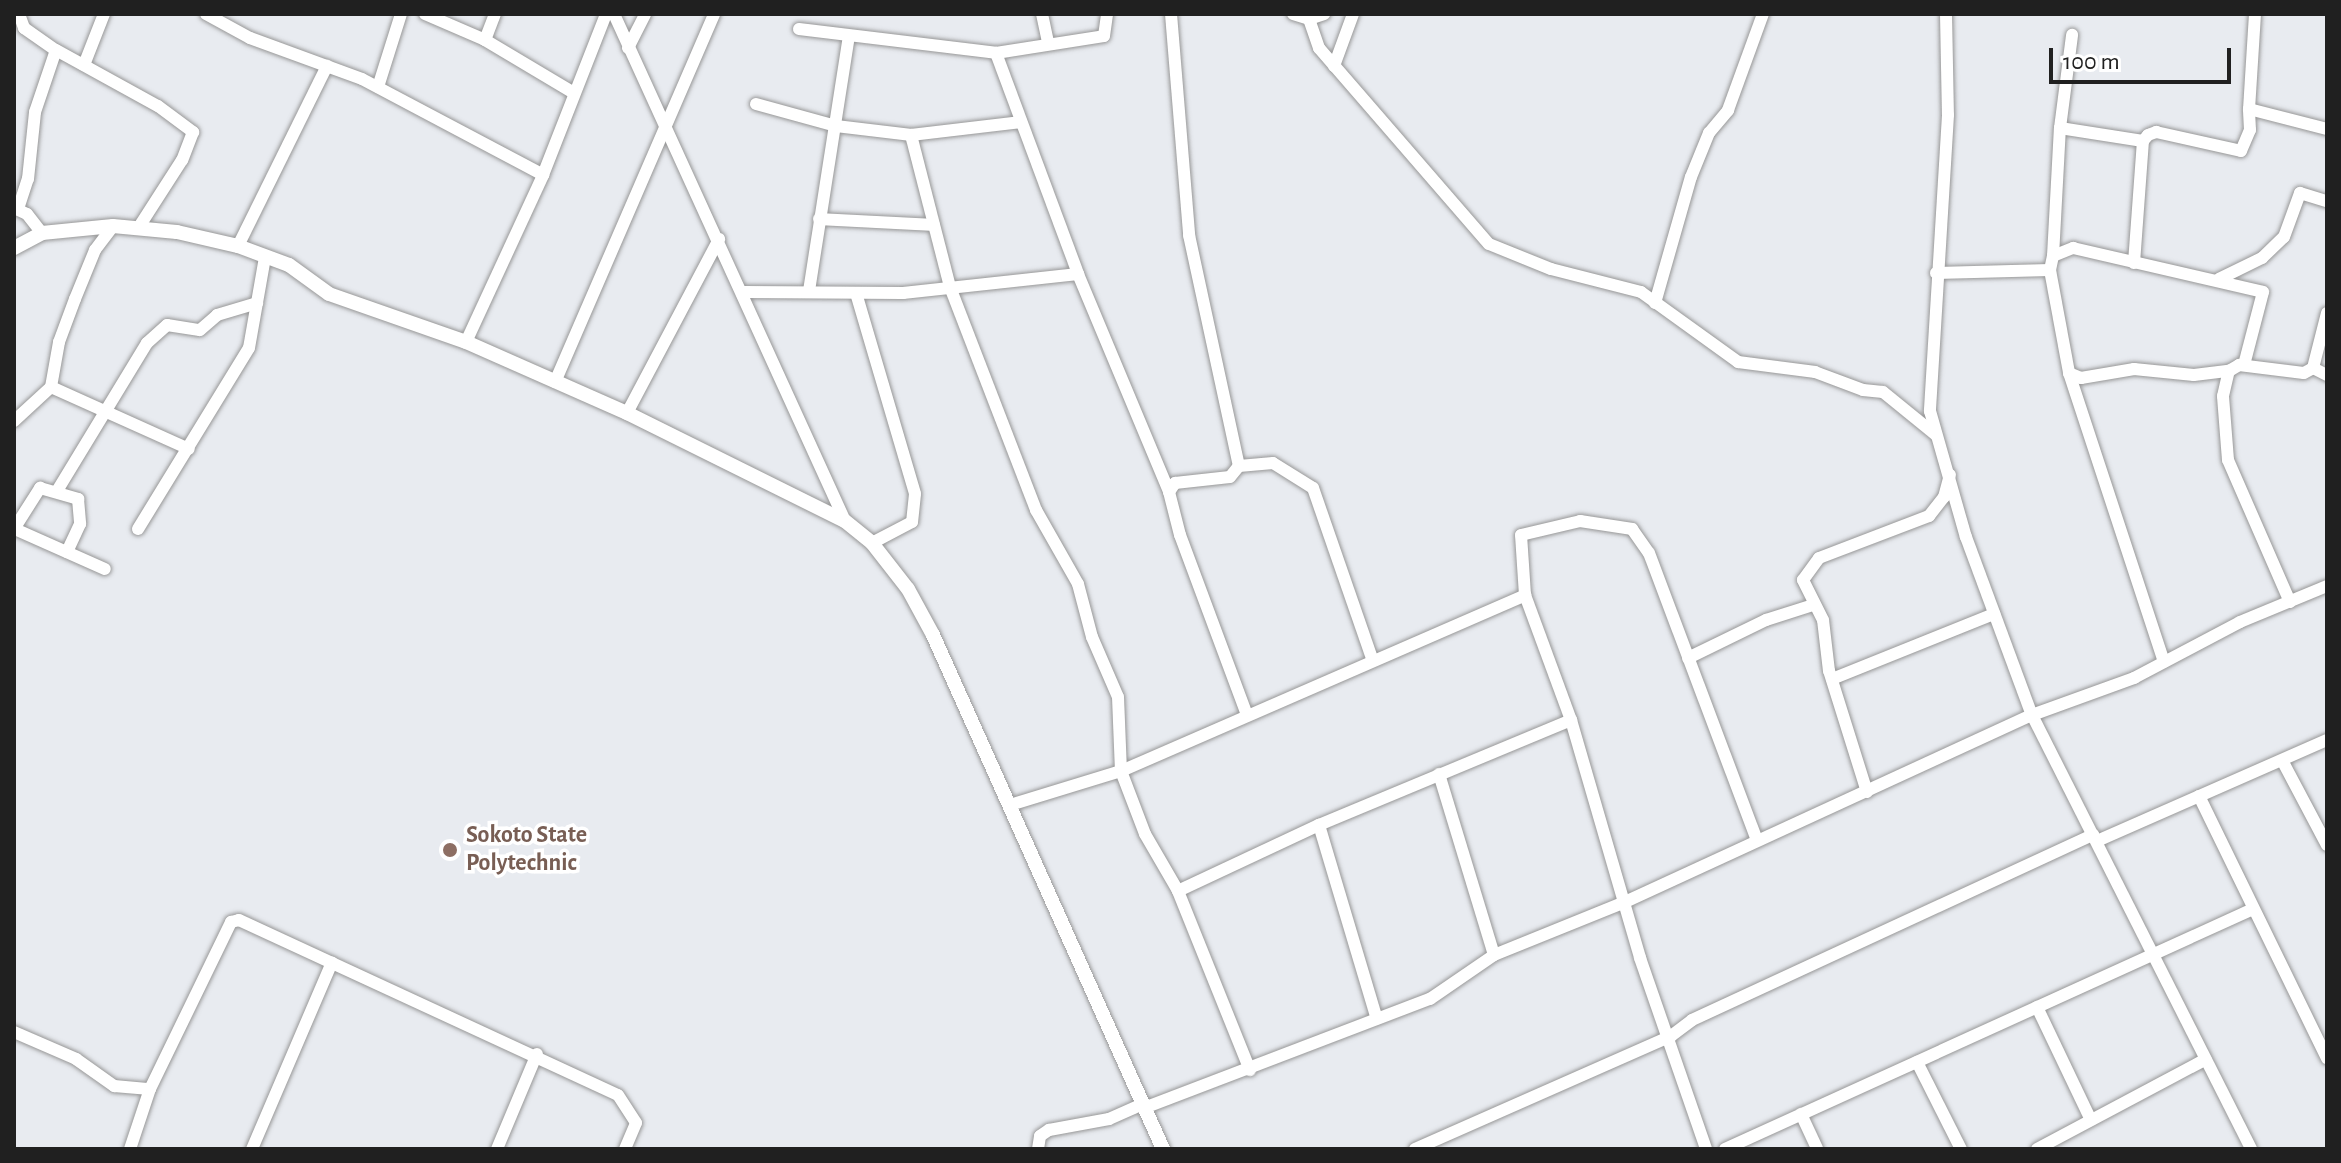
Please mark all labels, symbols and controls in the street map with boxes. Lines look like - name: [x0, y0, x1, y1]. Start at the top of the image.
- scale bar: [2053, 32, 2235, 82]
- text: 100 m: [2063, 50, 2120, 74]
- place label: Sokoto State Polytechnic: [466, 822, 587, 878]
- marker: Sokoto State Polytechnic: [441, 841, 459, 859]

